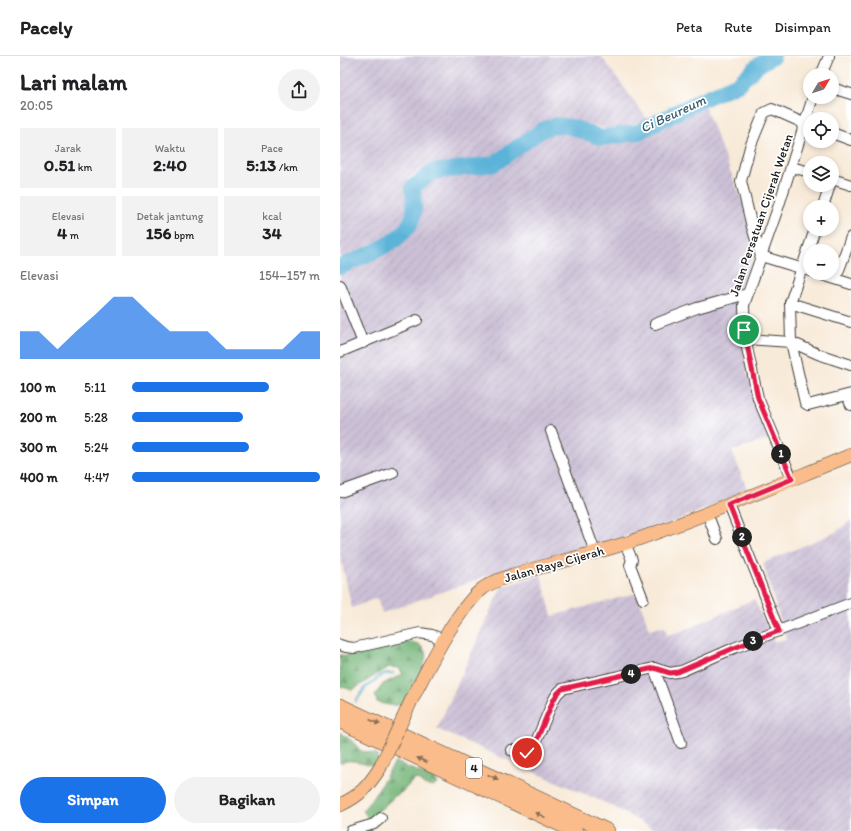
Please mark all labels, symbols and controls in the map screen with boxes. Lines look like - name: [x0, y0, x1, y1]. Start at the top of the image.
- text: Pacely: [20, 16, 72, 39]
- text: Peta: [676, 19, 702, 36]
- text: Rute: [724, 19, 752, 36]
- text: Disimpan: [774, 19, 831, 36]
- north arrow: [803, 68, 839, 104]
- map controls: [803, 68, 839, 280]
- text: Lari malam: [20, 69, 127, 96]
- button: share: [278, 69, 320, 111]
- water label: Ci Beureum: [638, 91, 709, 137]
- text: 20:05: [20, 98, 53, 113]
- button: locate: [803, 112, 839, 148]
- street label: Jalan Persatuan Cijerah Wetan: [726, 132, 796, 298]
- text: Jarak: [55, 142, 81, 155]
- text: Waktu: [155, 142, 185, 155]
- text: Pace: [261, 142, 283, 155]
- text: 0.51: [44, 155, 75, 175]
- text: 2:40: [153, 155, 187, 175]
- text: 5:13: [246, 155, 276, 175]
- button: layers: [803, 156, 839, 192]
- text: km: [75, 161, 92, 174]
- text: /km: [276, 161, 298, 174]
- button: +: [803, 200, 839, 236]
- text: Elevasi: [52, 210, 84, 223]
- text: Detak jantung: [137, 210, 203, 223]
- text: kcal: [262, 210, 282, 223]
- text: 4: [57, 223, 67, 243]
- text: 156: [146, 223, 171, 243]
- text: 34: [262, 223, 282, 243]
- text: m: [67, 229, 79, 242]
- text: bpm: [171, 229, 194, 242]
- button: −: [803, 244, 839, 280]
- text: Elevasi: [20, 268, 59, 283]
- text: 154–157 m: [259, 268, 320, 283]
- pin: [727, 313, 761, 347]
- icon: arrive: [733, 319, 755, 341]
- text: 100 m: [20, 380, 56, 395]
- text: 5:11: [84, 380, 106, 395]
- text: 200 m: [20, 410, 57, 425]
- text: 5:28: [84, 410, 108, 425]
- text: 300 m: [20, 440, 57, 455]
- text: 5:24: [84, 440, 109, 455]
- pin: 1: [771, 444, 791, 464]
- text: 1: [778, 447, 784, 460]
- text: 400 m: [20, 470, 58, 485]
- text: 4:47: [84, 470, 109, 485]
- pin: 2: [732, 527, 752, 547]
- text: 2: [739, 530, 745, 543]
- street label: Jalan Raya Cijerah: [502, 543, 606, 585]
- pin: 3: [743, 631, 763, 651]
- text: 3: [750, 634, 756, 647]
- pin: 4: [621, 664, 641, 684]
- text: 4: [628, 667, 634, 680]
- one-way arrow: [370, 719, 381, 725]
- pin: [510, 736, 544, 770]
- icon: check: [516, 742, 538, 764]
- one-way arrow: [416, 756, 428, 763]
- road number: 4: [466, 758, 482, 778]
- one-way arrow: [487, 774, 499, 780]
- button: Simpan: [20, 777, 166, 823]
- button: Bagikan: [174, 777, 320, 823]
- one-way arrow: [534, 811, 546, 818]

